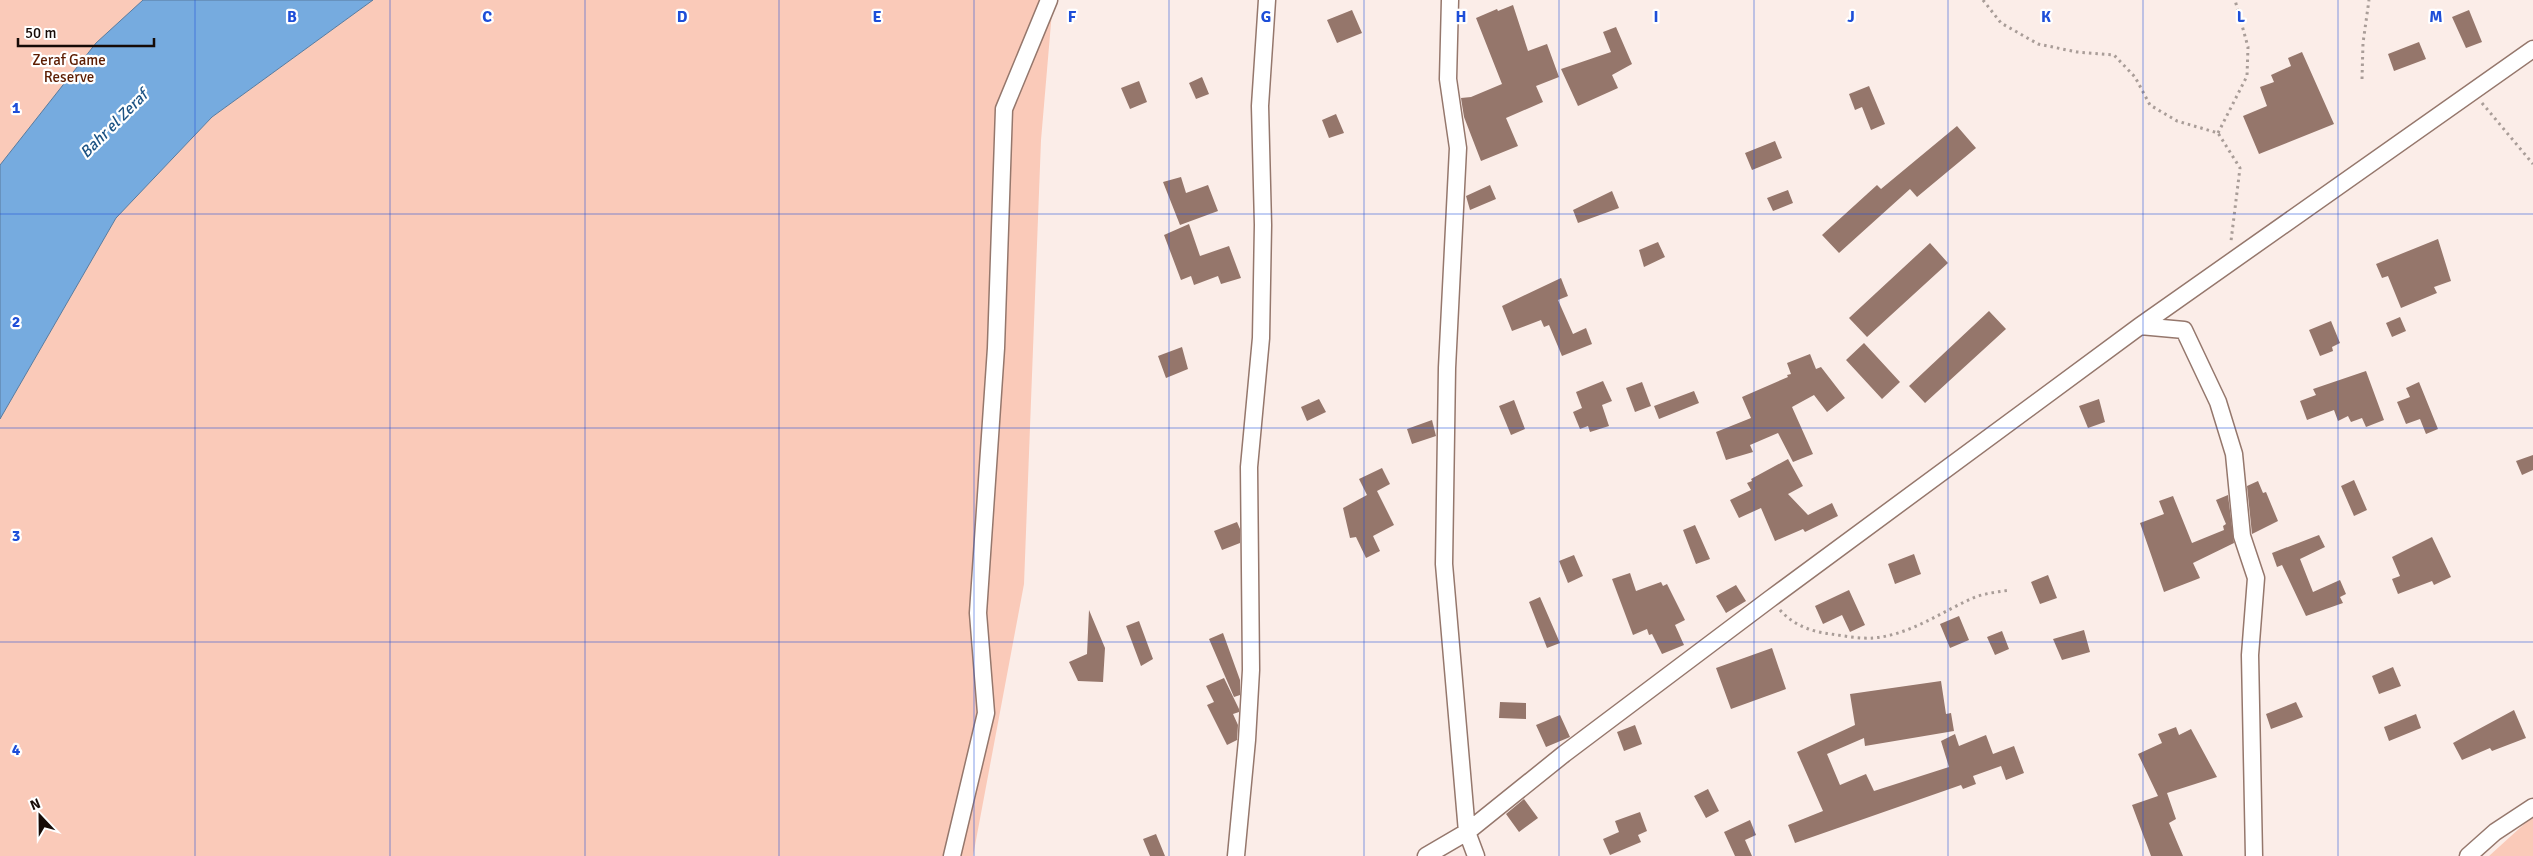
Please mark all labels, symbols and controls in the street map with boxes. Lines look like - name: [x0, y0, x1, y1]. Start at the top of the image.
- text: B: [287, 7, 297, 27]
- text: C: [482, 7, 492, 27]
- text: D: [677, 7, 688, 27]
- text: E: [872, 7, 882, 27]
- text: F: [1068, 7, 1077, 27]
- text: G: [1261, 7, 1271, 27]
- text: H: [1456, 7, 1466, 27]
- text: I: [1653, 7, 1659, 27]
- text: J: [1847, 7, 1855, 27]
- text: K: [2041, 7, 2051, 27]
- text: L: [2237, 7, 2246, 27]
- text: M: [2429, 7, 2443, 27]
- scale bar: [18, 15, 154, 47]
- text: 50 m: [25, 24, 56, 42]
- park label: Zeraf Game Reserve: [32, 51, 106, 86]
- water label: Bahr el Zeraf: [76, 83, 155, 162]
- text: 1: [12, 98, 21, 118]
- text: 2: [12, 312, 20, 332]
- text: 3: [12, 526, 20, 546]
- text: 4: [12, 740, 21, 760]
- north arrow: [15, 791, 65, 841]
- text: N: [28, 795, 43, 814]

